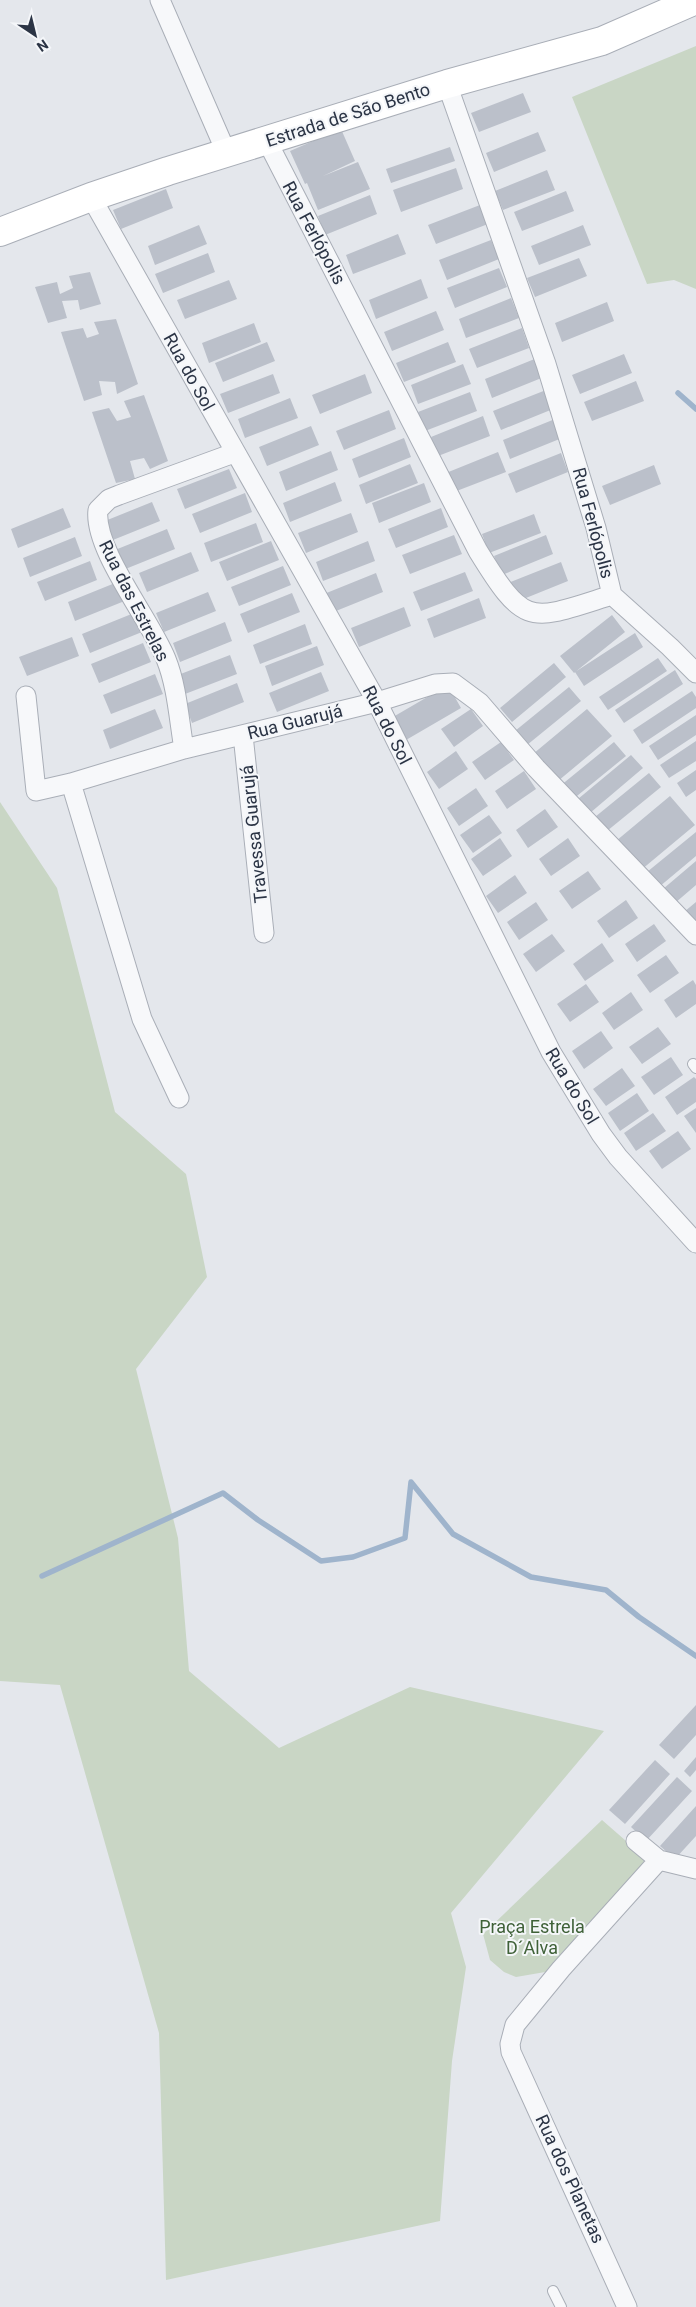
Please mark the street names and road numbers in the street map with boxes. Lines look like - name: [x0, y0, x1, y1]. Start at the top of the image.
- street label: Estrada de São Bento: [263, 78, 433, 151]
- street label: Rua Ferlópolis: [278, 178, 350, 288]
- street label: Rua do Sol: [160, 329, 219, 414]
- street label: Rua Ferlópolis: [569, 465, 618, 581]
- street label: Rua das Estrelas: [95, 537, 174, 665]
- street label: Rua do Sol: [359, 682, 416, 768]
- street label: Rua Guarujá: [245, 700, 345, 743]
- street label: Travessa Guarujá: [236, 764, 271, 904]
- street label: Rua do Sol: [541, 1044, 603, 1128]
- street label: Rua dos Planetas: [531, 2111, 609, 2246]

